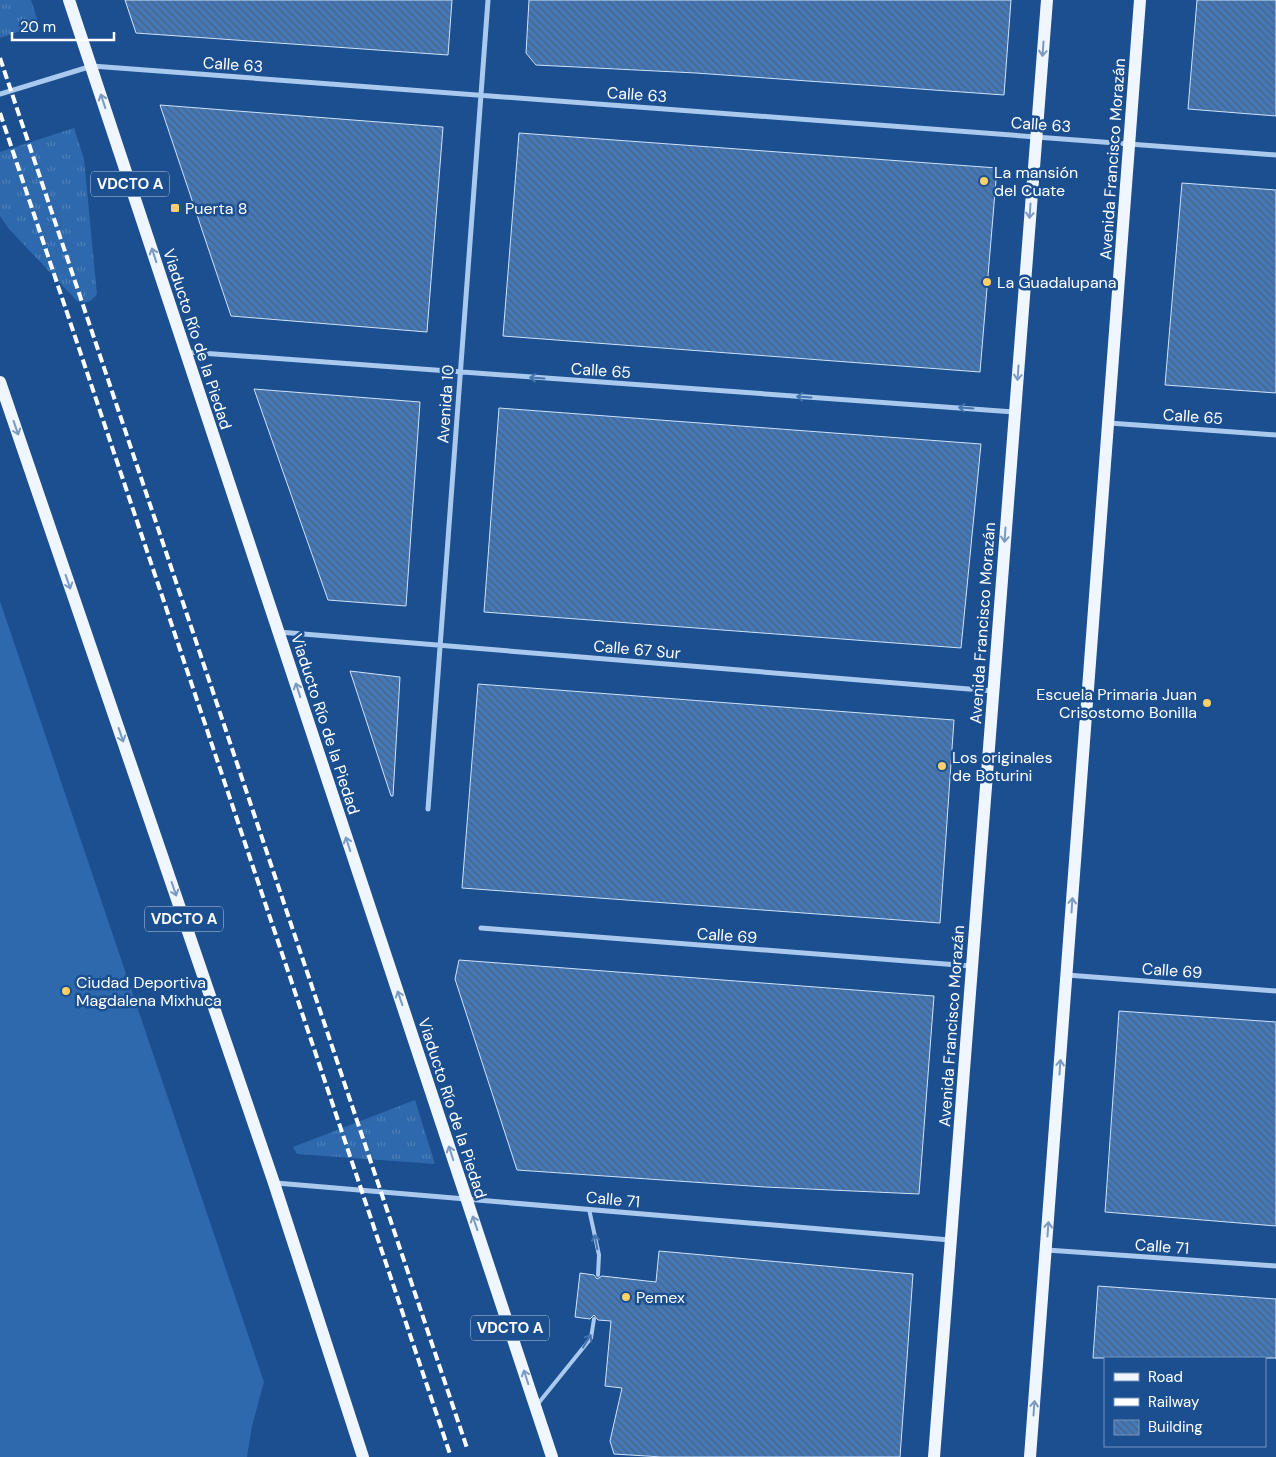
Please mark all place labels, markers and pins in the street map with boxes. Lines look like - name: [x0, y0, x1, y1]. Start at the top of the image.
- place label: La mansión del Cuate: [994, 162, 1078, 201]
- marker: La mansión del Cuate: [978, 175, 990, 187]
- place label: Puerta 8: [185, 198, 247, 219]
- marker: Puerta 8: [169, 202, 181, 214]
- place label: La Guadalupana: [997, 272, 1116, 293]
- marker: La Guadalupana: [981, 276, 993, 288]
- place label: Escuela Primaria Juan Crisostomo Bonilla: [1036, 684, 1197, 723]
- marker: Escuela Primaria Juan Crisostomo Bonilla: [1201, 697, 1213, 709]
- place label: Los originales de Boturini: [952, 747, 1052, 786]
- marker: Los originales de Boturini: [936, 760, 948, 772]
- place label: Ciudad Deportiva Magdalena Mixhuca: [76, 972, 222, 1011]
- marker: Ciudad Deportiva Magdalena Mixhuca: [60, 985, 72, 997]
- place label: Pemex: [636, 1287, 685, 1308]
- marker: Pemex: [620, 1291, 632, 1303]

